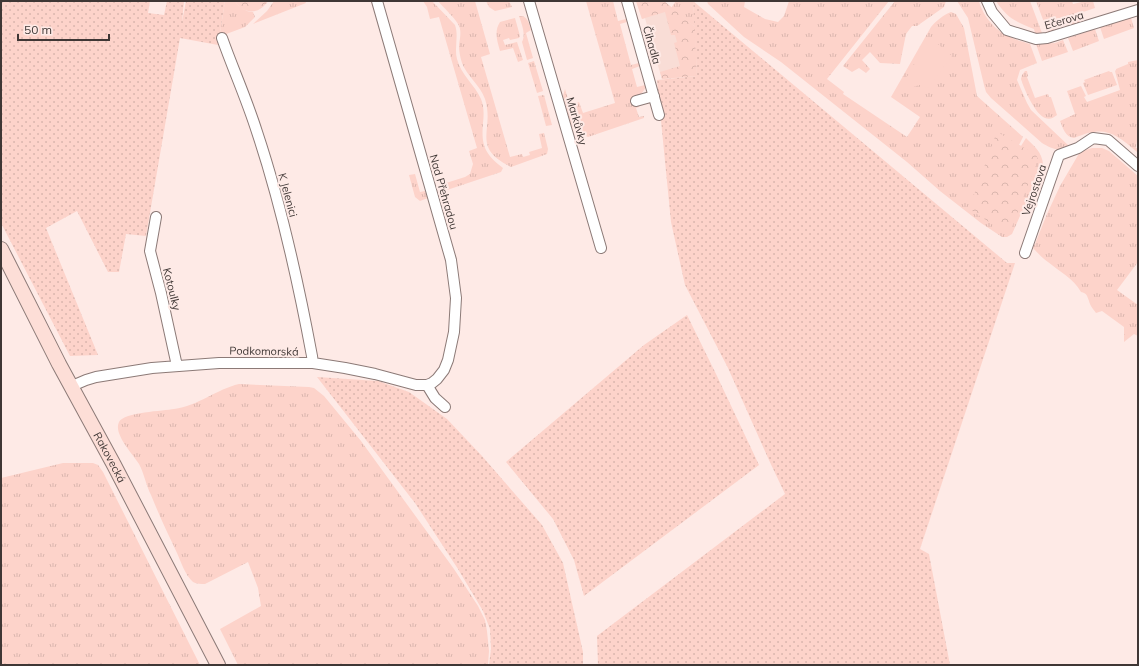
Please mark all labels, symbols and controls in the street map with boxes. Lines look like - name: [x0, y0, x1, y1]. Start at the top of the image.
- street label: Ečerova: [1043, 8, 1085, 32]
- scale bar: [18, 16, 109, 42]
- text: 50 m: [24, 22, 52, 37]
- street label: Čihadla: [640, 24, 664, 66]
- street label: Markůvky: [563, 95, 591, 147]
- street label: Nad Přehradou: [427, 153, 461, 231]
- street label: Vejrostova: [1019, 162, 1049, 218]
- street label: K Jelenici: [275, 171, 301, 219]
- street label: Kotoulky: [160, 266, 184, 312]
- street label: Podkomorská: [229, 343, 299, 359]
- street label: Rakovecká: [90, 430, 129, 485]

